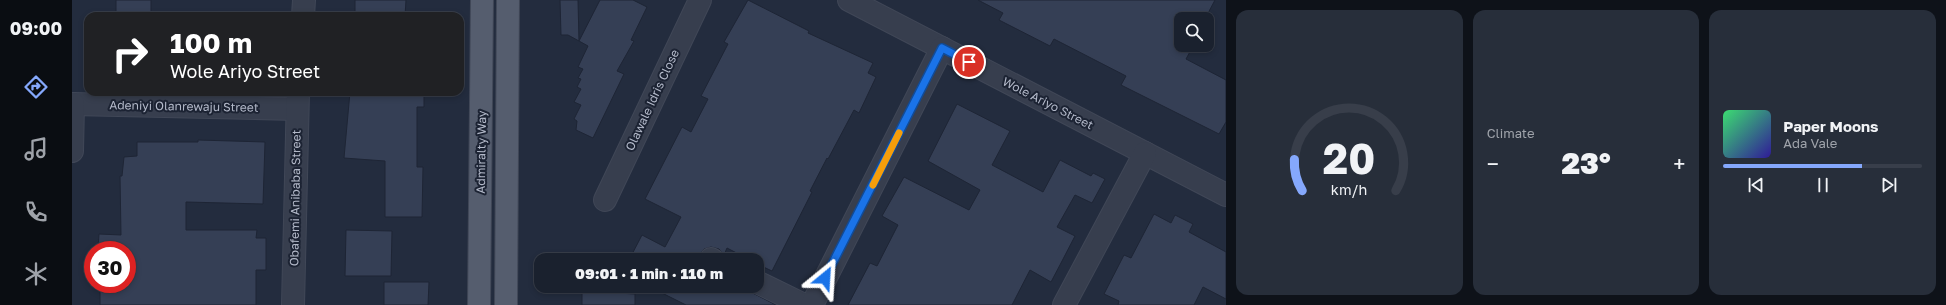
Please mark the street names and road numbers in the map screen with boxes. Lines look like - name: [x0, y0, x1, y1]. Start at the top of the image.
- street label: Olawale Idris Close: [622, 47, 682, 153]
- street label: Wole Ariyo Street: [1000, 74, 1096, 132]
- street label: Adeniyi Olanrewaju Street: [109, 97, 259, 115]
- street label: Admiralty Way: [473, 110, 489, 194]
- street label: Obafemi Anibaba Street: [286, 129, 304, 266]

